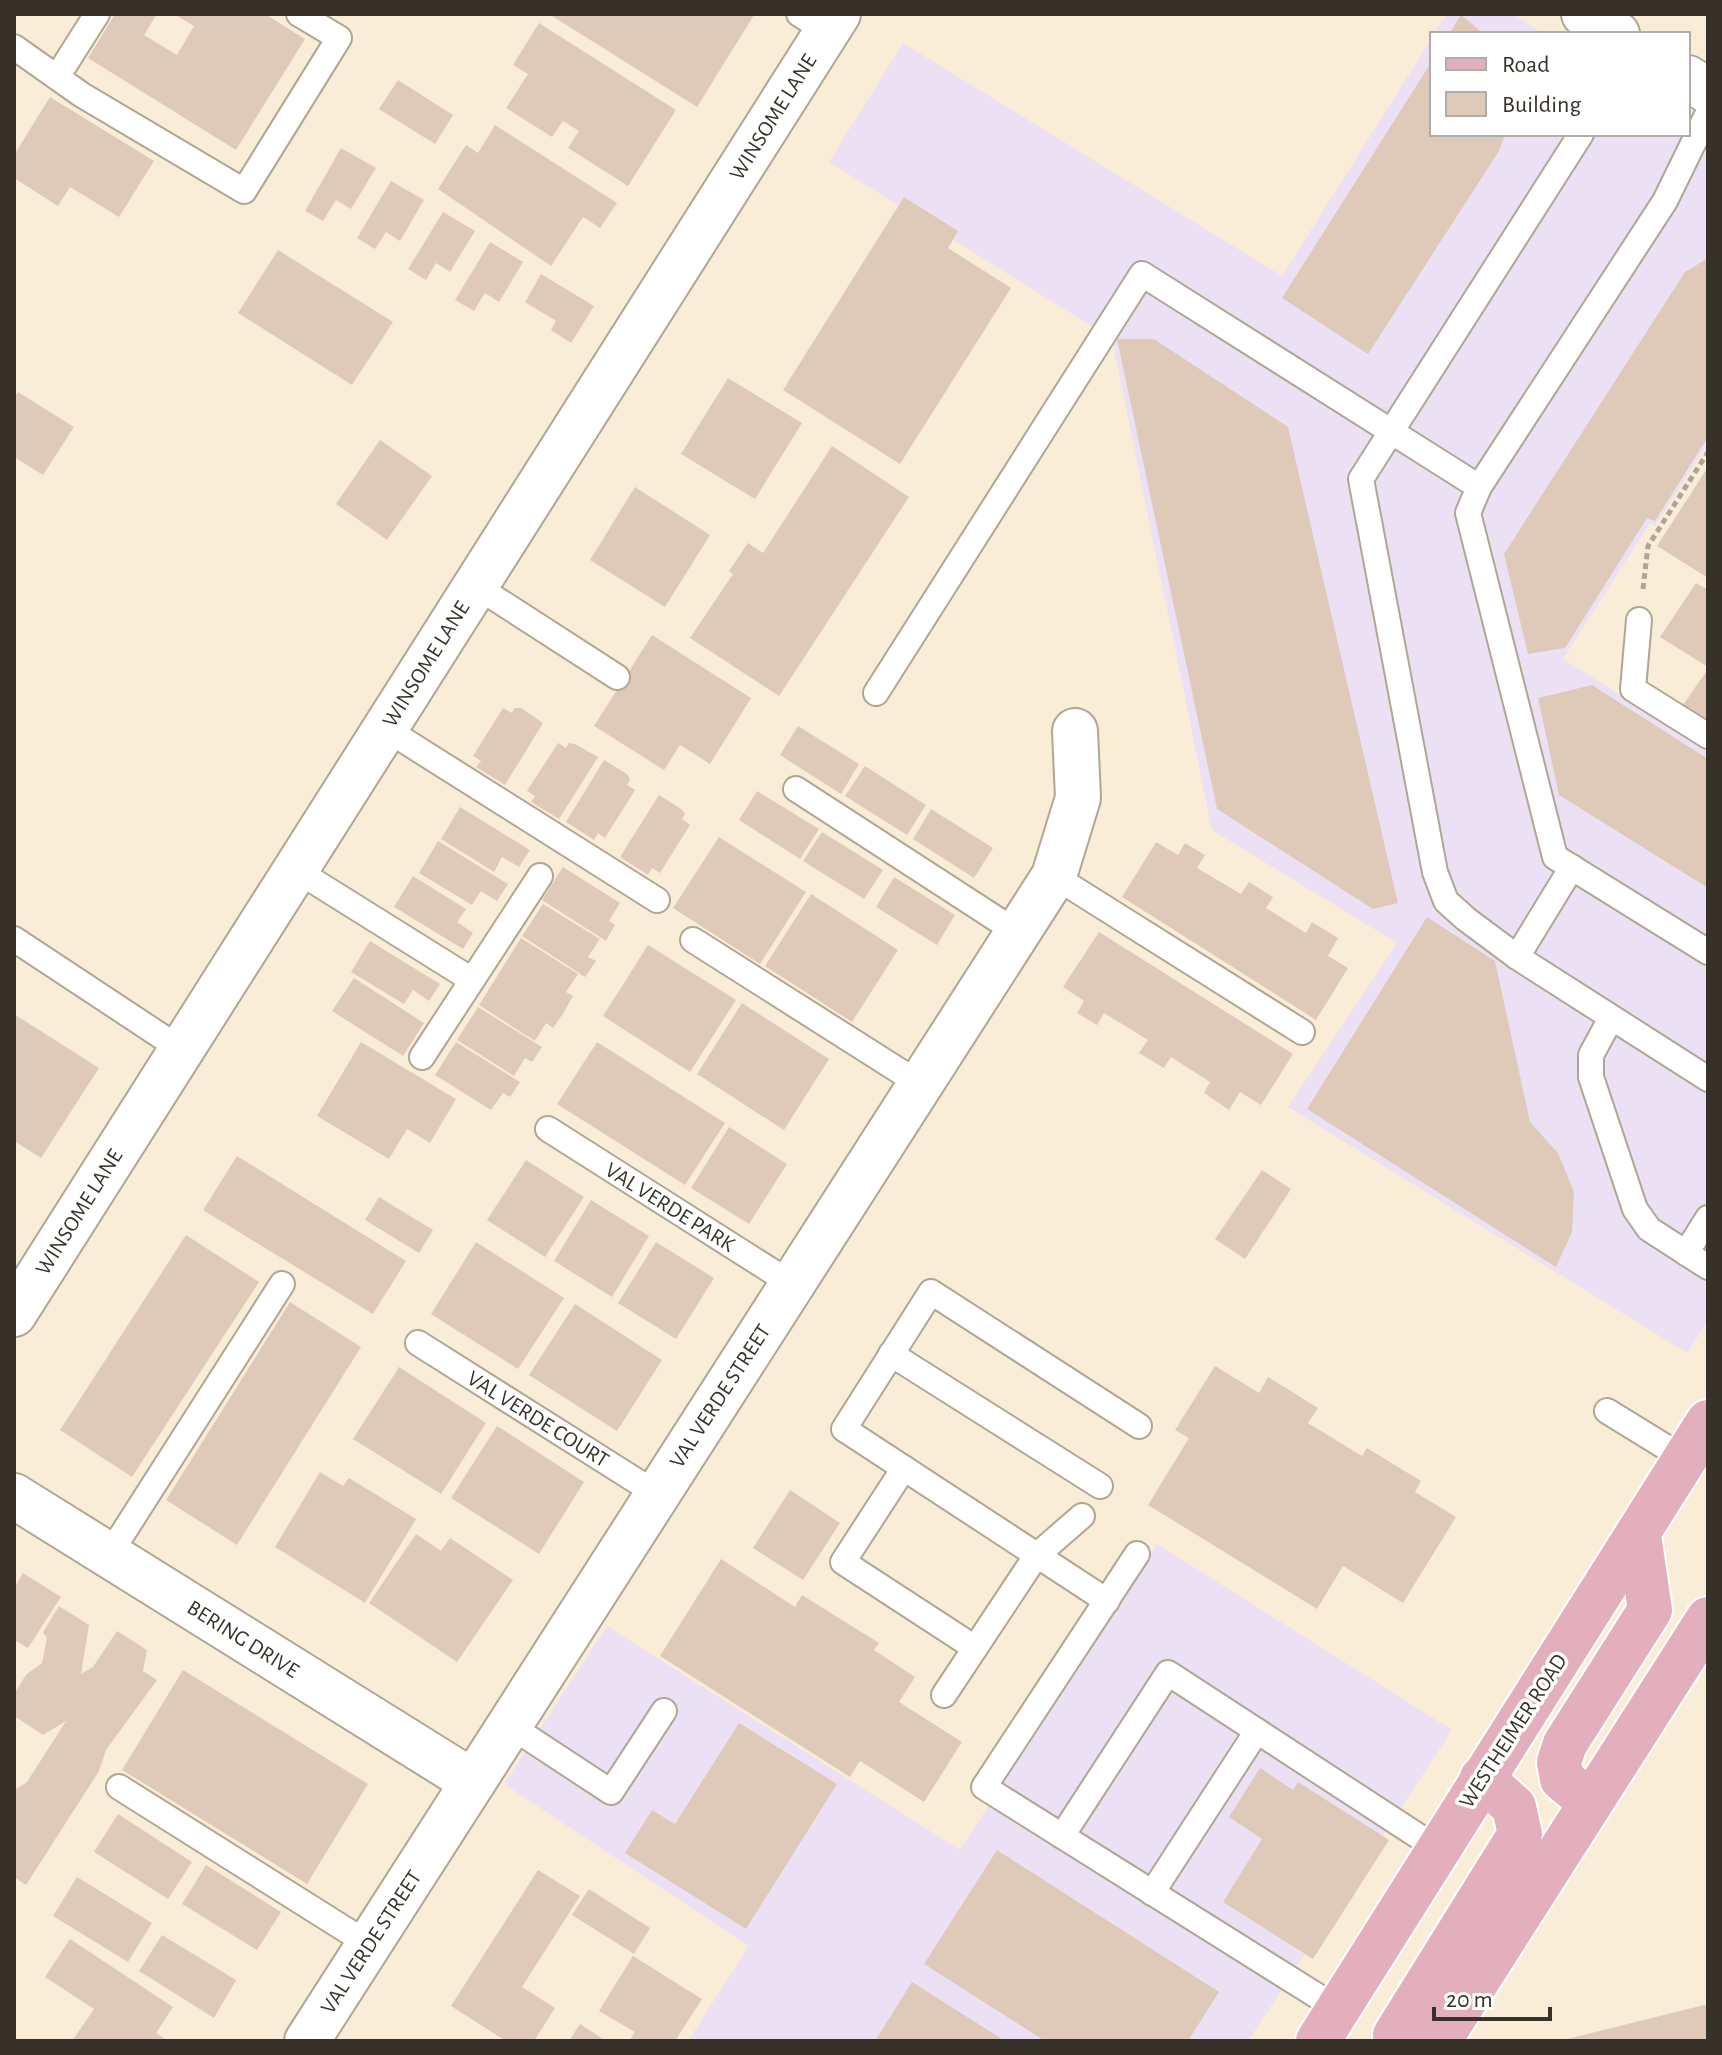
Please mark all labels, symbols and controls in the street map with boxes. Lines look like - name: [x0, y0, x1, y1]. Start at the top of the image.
- legend: [1430, 32, 1690, 136]
- street label: WINSOME LANE: [726, 50, 821, 184]
- text: Road: [1502, 53, 1550, 77]
- text: Building: [1502, 93, 1581, 117]
- street label: WINSOME LANE: [379, 597, 474, 731]
- street label: WINSOME LANE: [32, 1145, 127, 1279]
- street label: VAL VERDE PARK: [601, 1158, 740, 1256]
- street label: VAL VERDE STREET: [666, 1320, 775, 1472]
- street label: VAL VERDE COURT: [463, 1367, 613, 1471]
- street label: BERING DRIVE: [183, 1596, 303, 1682]
- street label: WESTHEIMER ROAD: [1455, 1650, 1571, 1812]
- street label: VAL VERDE STREET: [317, 1866, 426, 2018]
- scale bar: [1434, 1971, 1550, 2021]
- text: 20 m: [1446, 1988, 1493, 2012]

